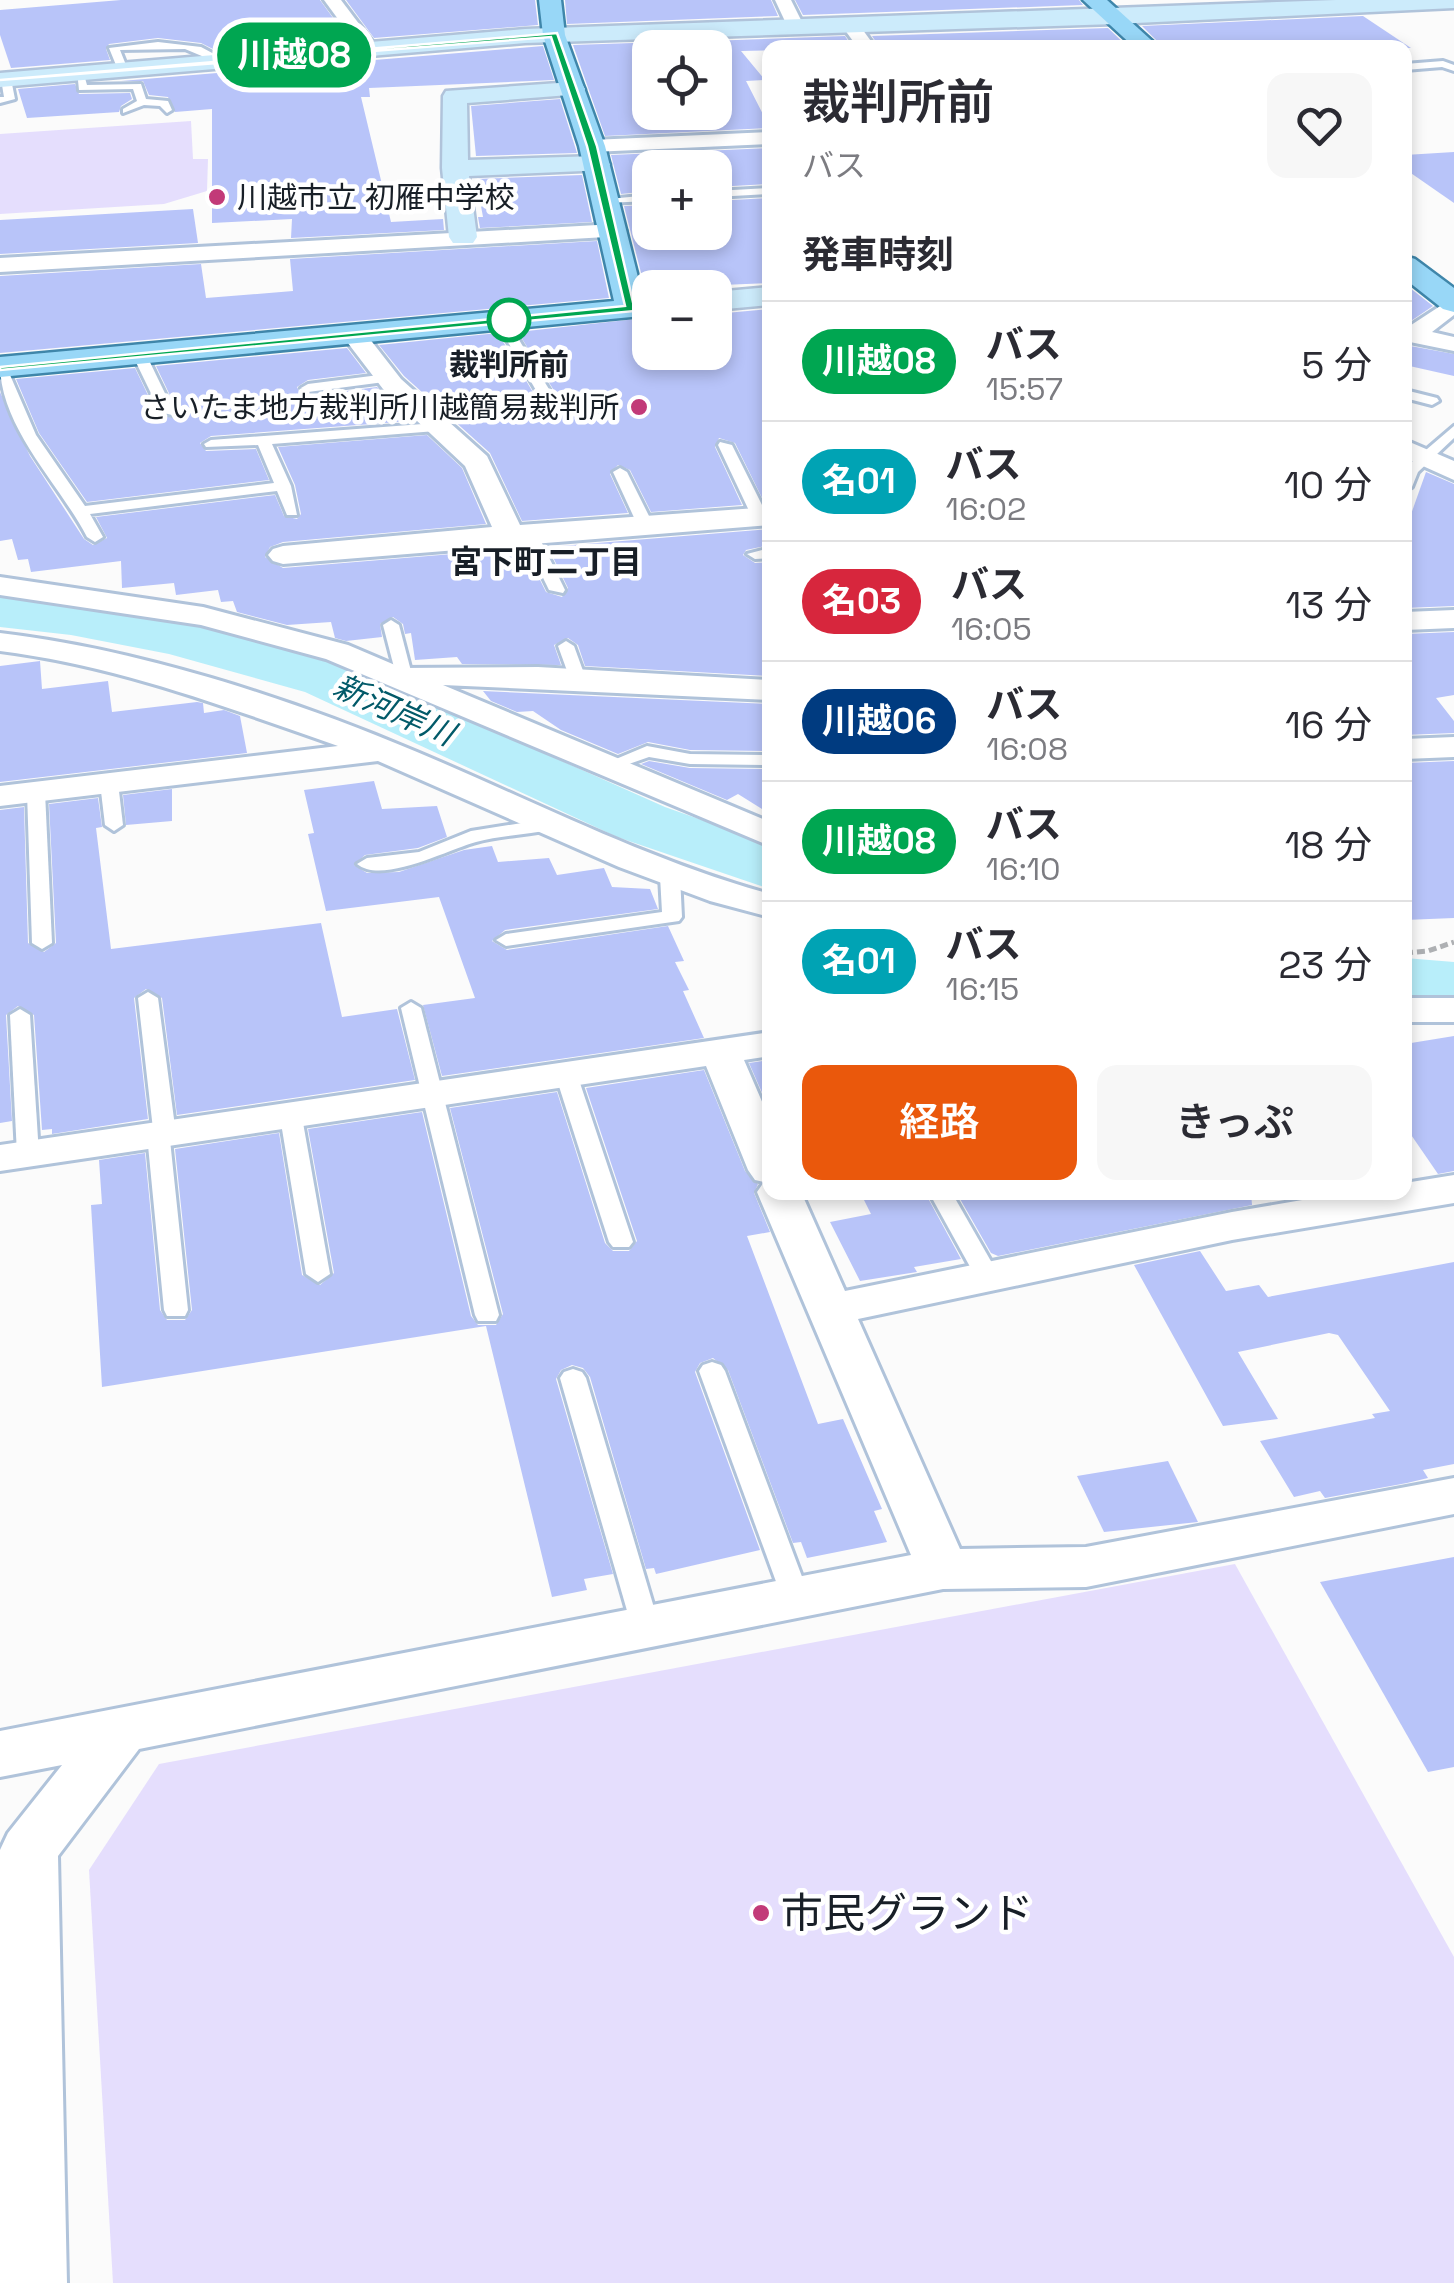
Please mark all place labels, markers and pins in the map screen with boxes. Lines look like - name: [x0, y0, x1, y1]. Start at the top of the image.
- place label: 川越市立 初雁中学校: [237, 178, 515, 217]
- marker: 川越市立 初雁中学校: [206, 186, 228, 208]
- marker: 裁判所前: [488, 299, 530, 341]
- place label: 裁判所前: [449, 345, 569, 384]
- place label: さいたま地方裁判所川越簡易裁判所: [140, 388, 619, 427]
- marker: さいたま地方裁判所川越簡易裁判所: [628, 396, 650, 418]
- place label: 市民グランド: [781, 1887, 1033, 1940]
- marker: 市民グランド: [750, 1902, 772, 1924]

